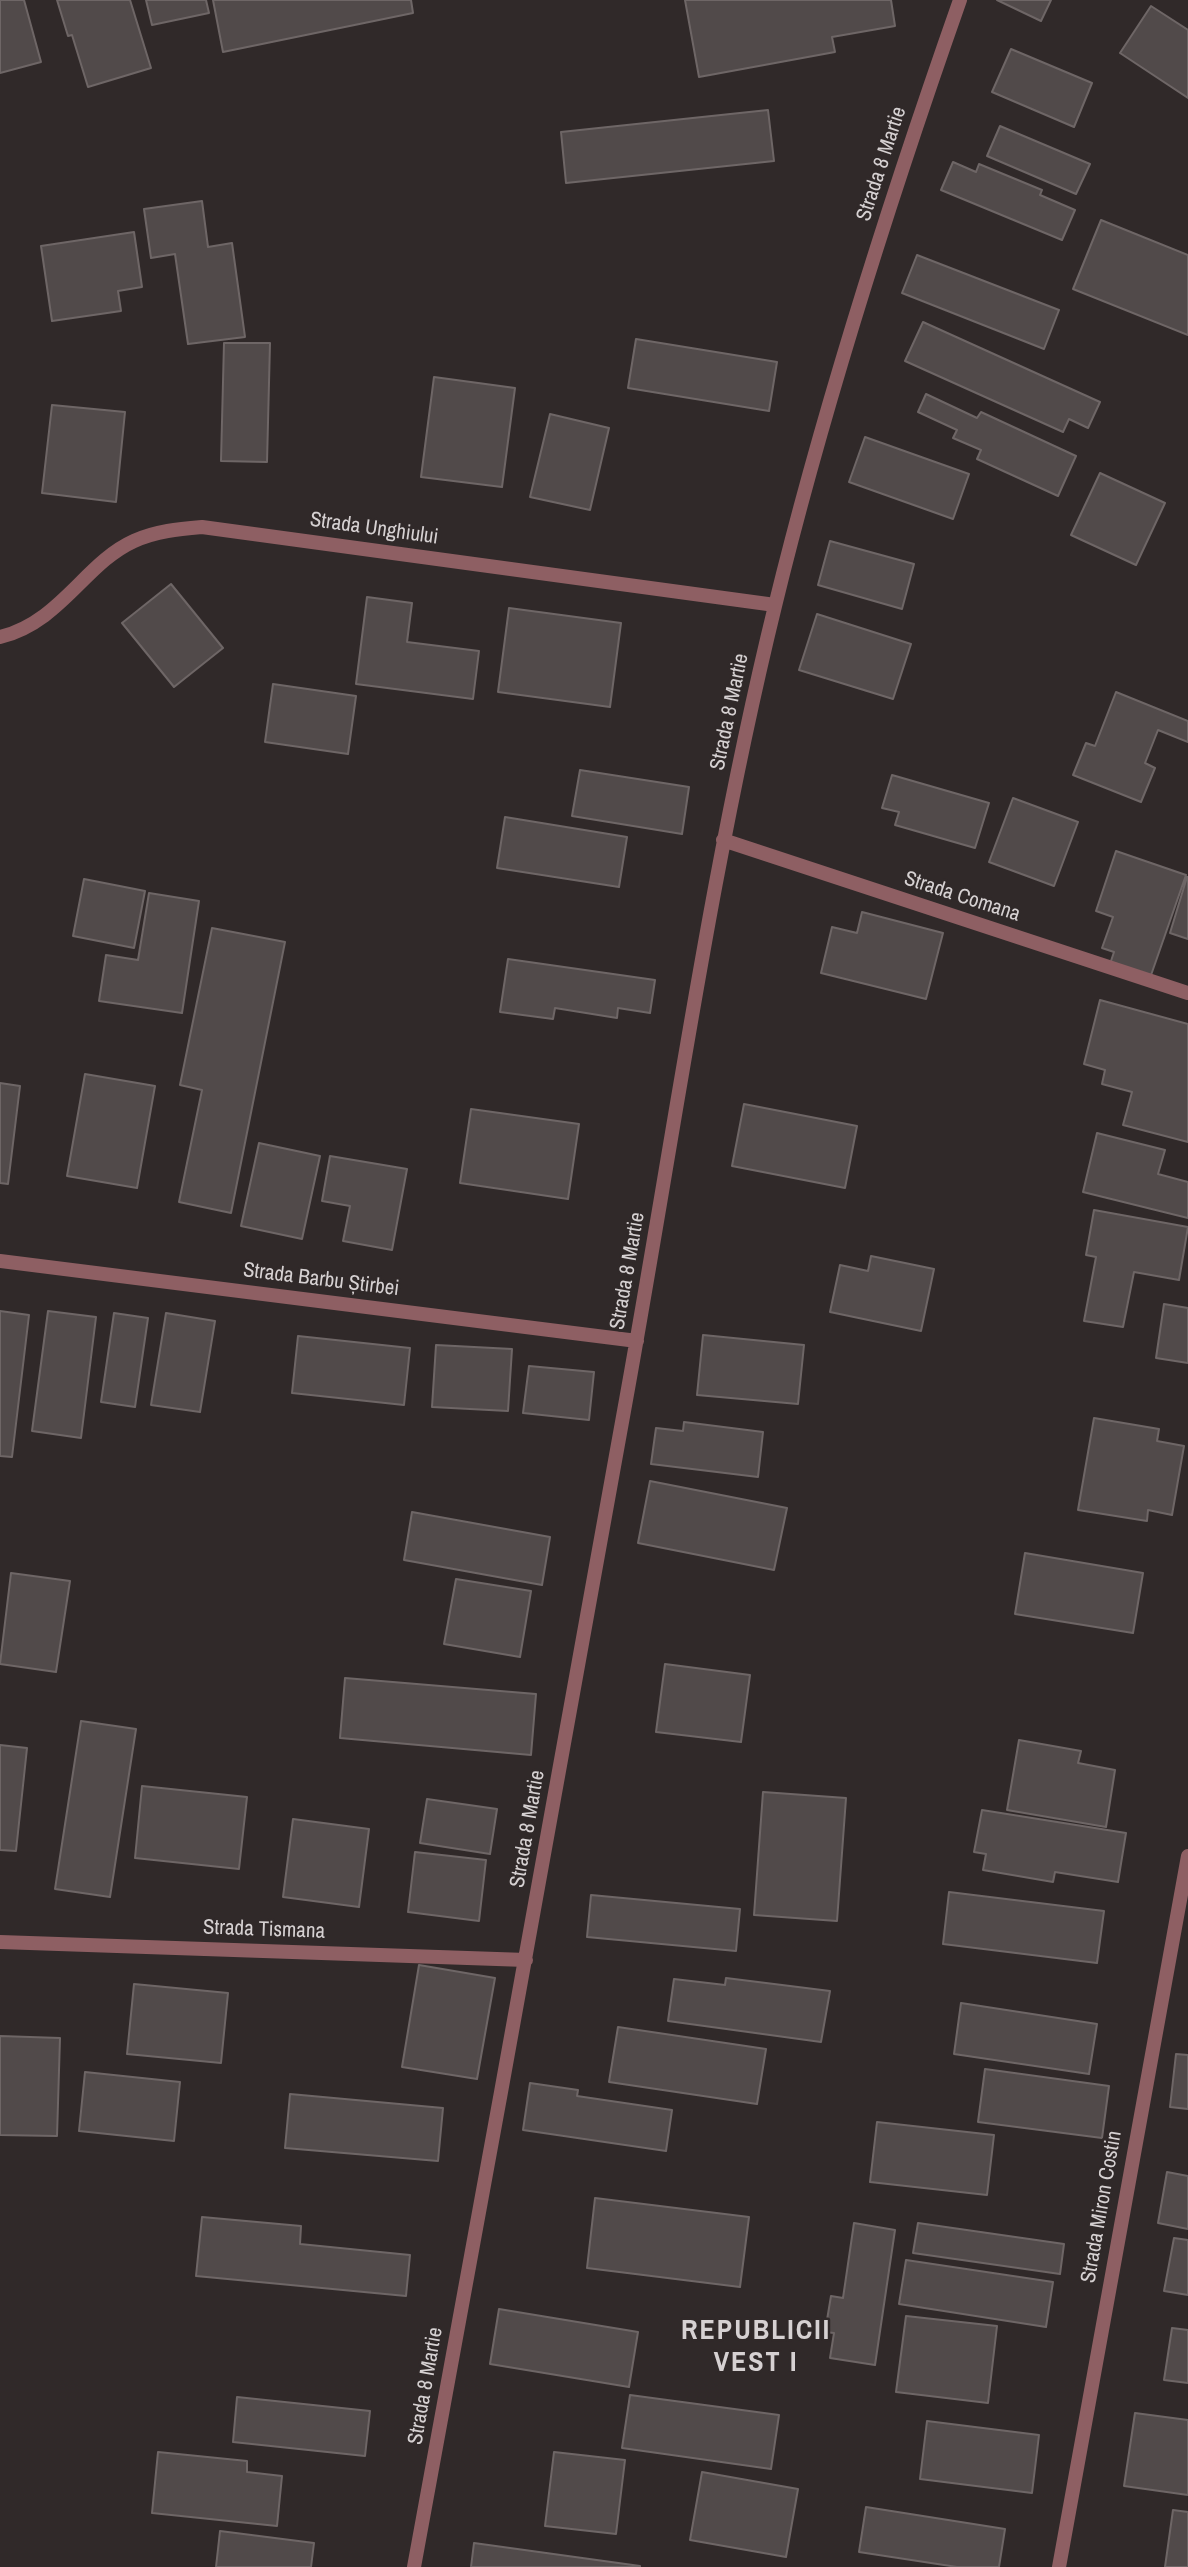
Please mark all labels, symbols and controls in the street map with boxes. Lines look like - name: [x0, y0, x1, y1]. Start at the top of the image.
- street label: Strada 8 Martie: [852, 104, 912, 224]
- street label: Strada Unghiului: [308, 508, 440, 550]
- street label: Strada 8 Martie: [705, 651, 755, 773]
- street label: Strada Comana: [901, 866, 1023, 928]
- street label: Strada 8 Martie: [605, 1210, 651, 1332]
- street label: Strada Barbu Știrbei: [242, 1258, 400, 1302]
- street label: Strada 8 Martie: [505, 1768, 551, 1890]
- street label: Strada Tismana: [203, 1915, 325, 1945]
- street label: Strada Miron Costin: [1076, 2129, 1128, 2285]
- district label: REPUBLICII VEST I: [682, 2314, 830, 2380]
- street label: Strada 8 Martie: [403, 2325, 449, 2447]

